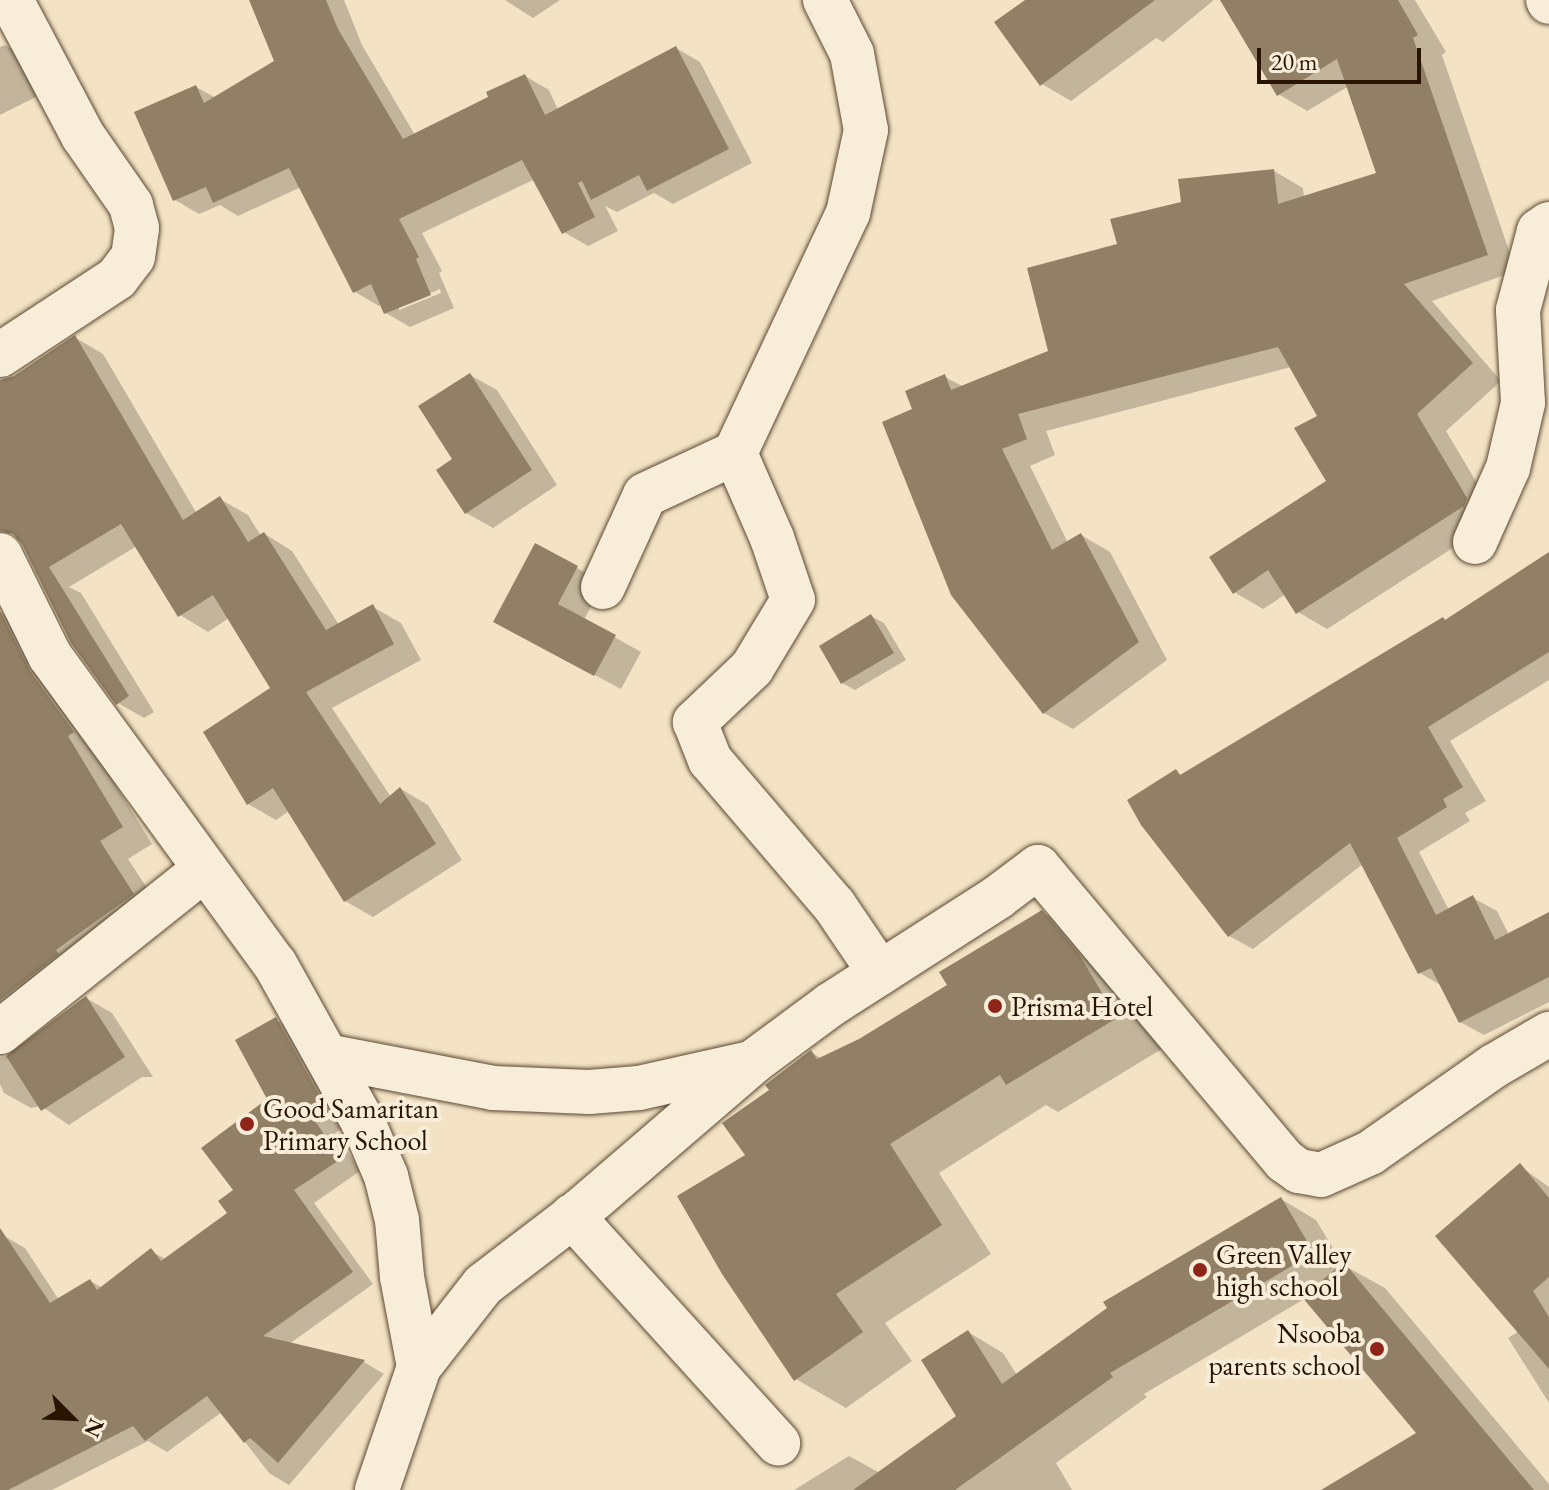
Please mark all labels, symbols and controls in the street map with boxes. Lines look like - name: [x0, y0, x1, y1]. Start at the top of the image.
- scale bar: [1261, 32, 1425, 82]
- text: 20 m: [1271, 46, 1318, 77]
- place label: Prisma Hotel: [1011, 989, 1153, 1023]
- marker: Prisma Hotel: [986, 997, 1004, 1015]
- place label: Good Samaritan Primary School: [263, 1091, 439, 1157]
- marker: Good Samaritan Primary School: [238, 1115, 256, 1133]
- place label: Green Valley high school: [1216, 1237, 1352, 1303]
- marker: Green Valley high school: [1191, 1261, 1209, 1279]
- place label: Nsooba parents school: [1208, 1316, 1361, 1382]
- marker: Nsooba parents school: [1368, 1340, 1386, 1358]
- north arrow: [32, 1378, 112, 1458]
- text: N: [78, 1414, 111, 1442]

